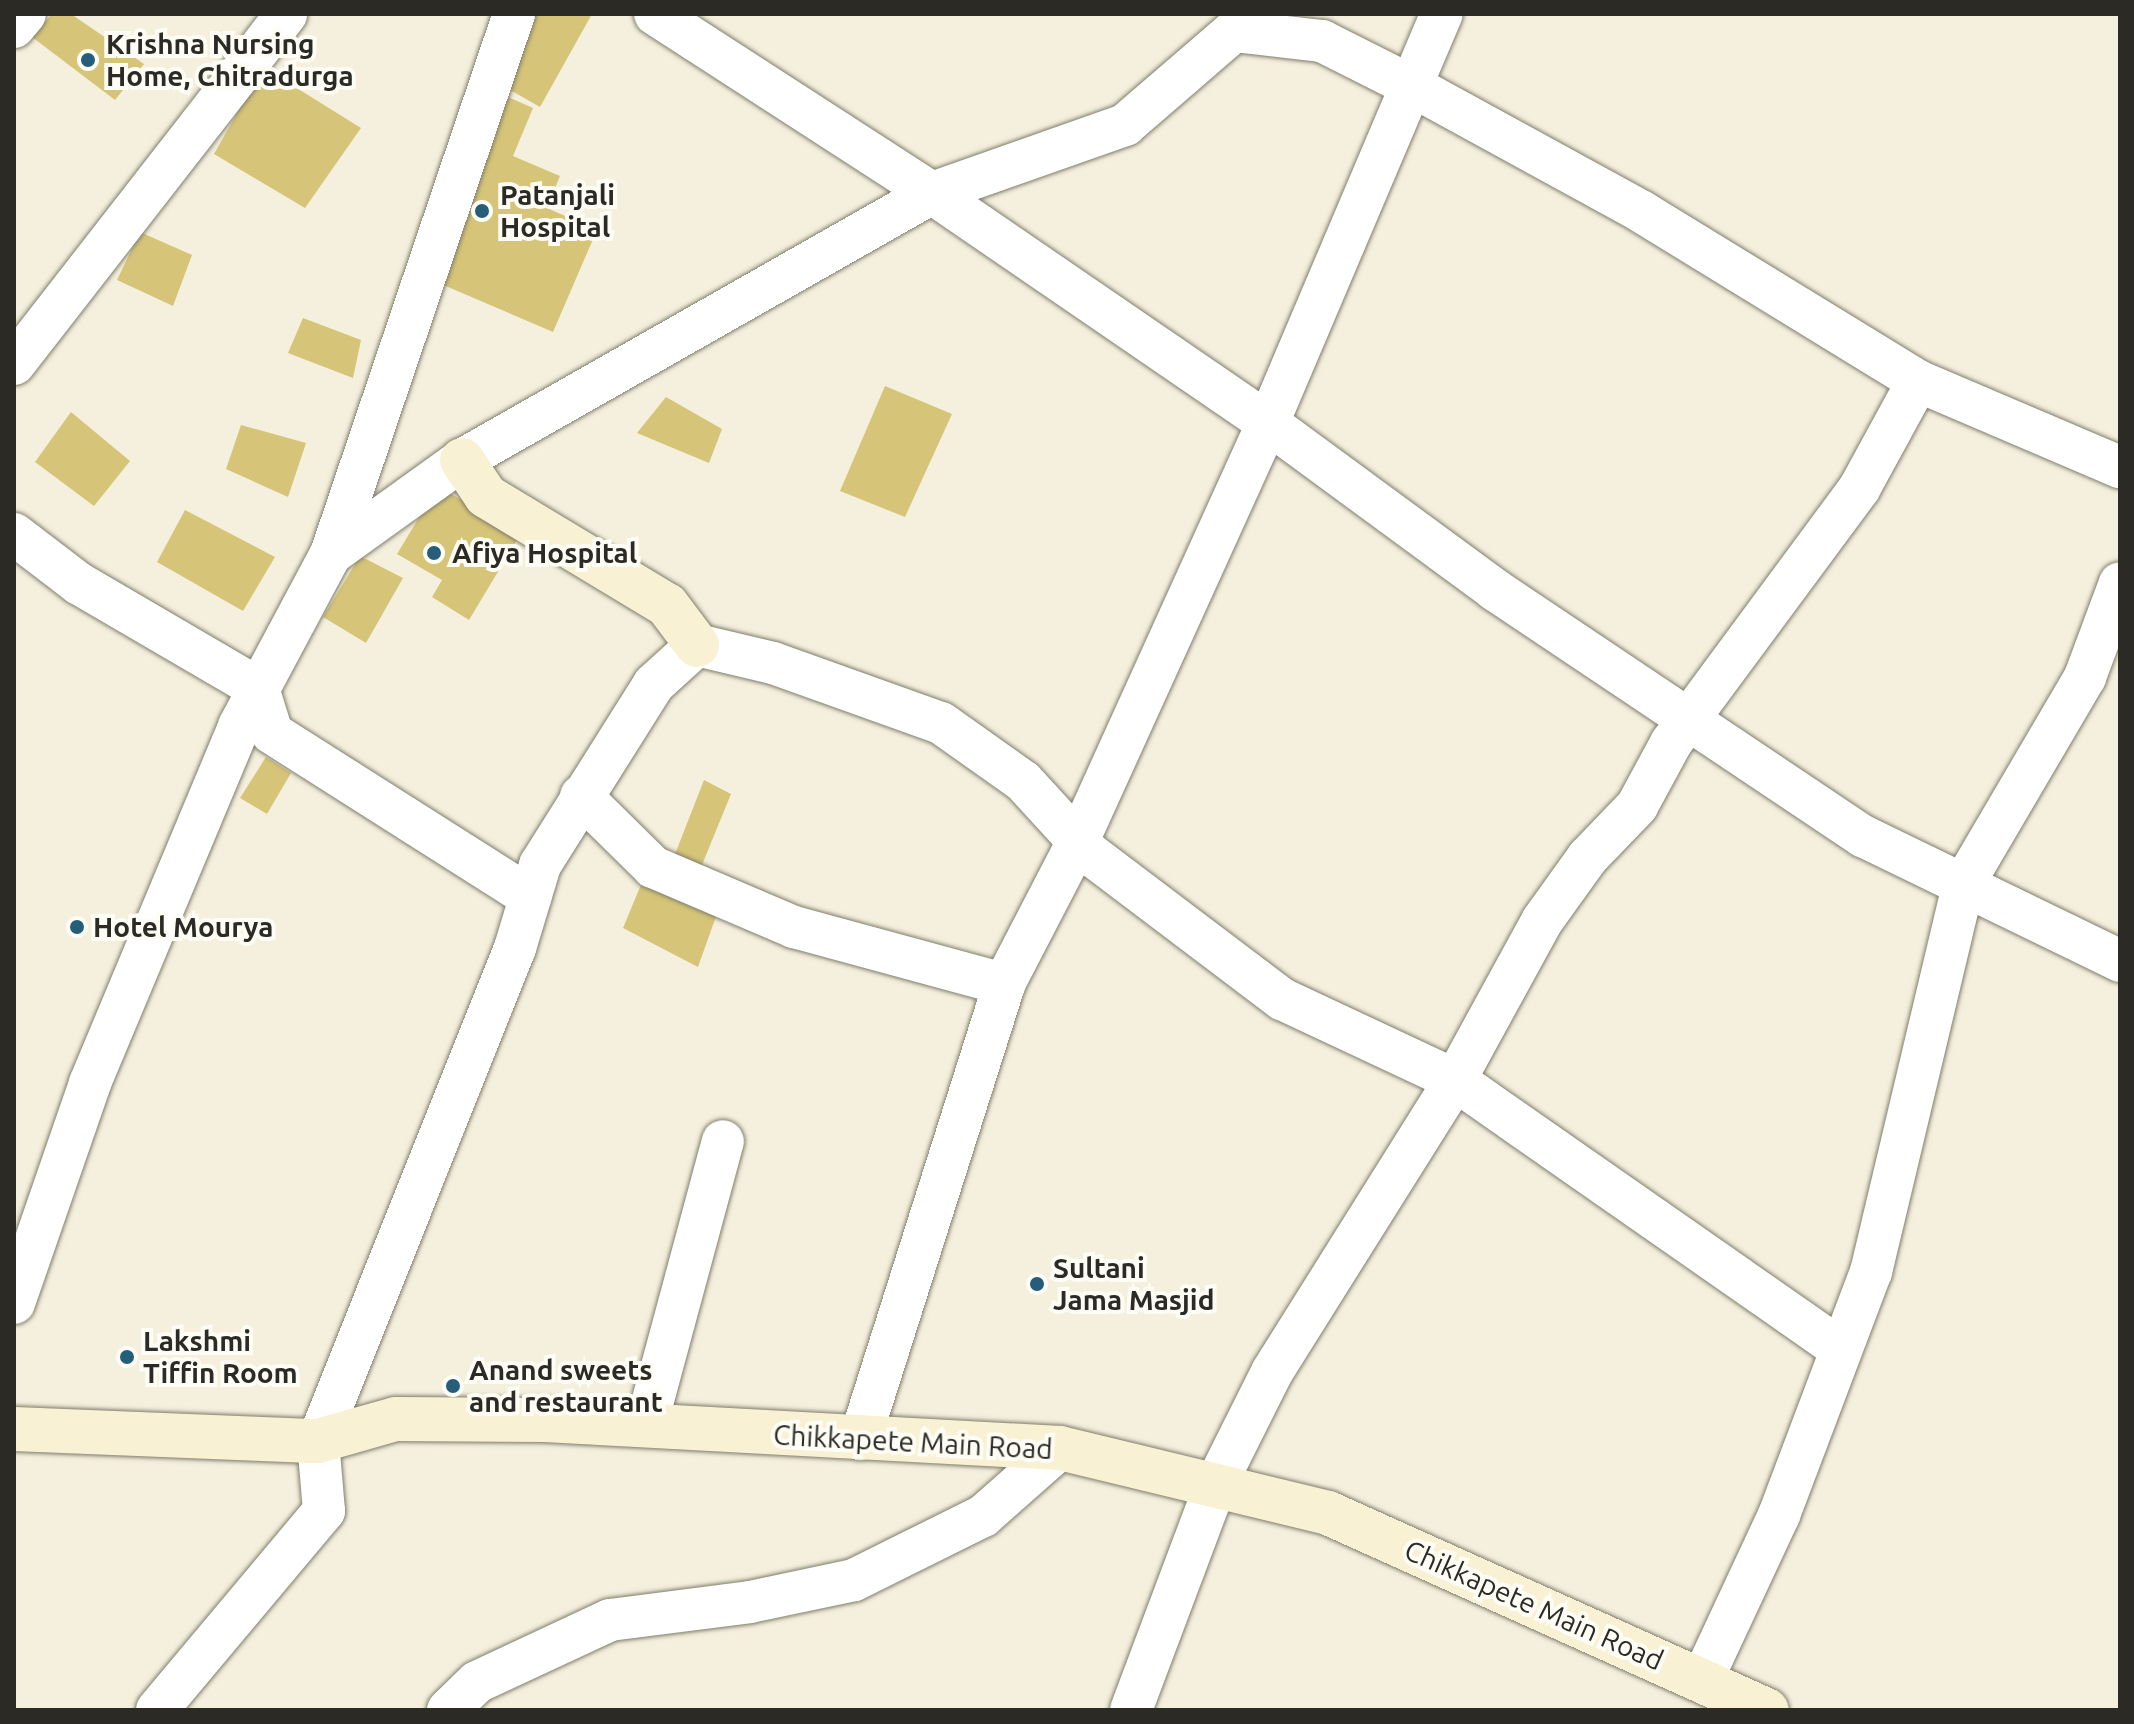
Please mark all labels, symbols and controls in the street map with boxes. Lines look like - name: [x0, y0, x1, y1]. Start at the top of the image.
- place label: Krishna Nursing Home, Chitradurga: [106, 27, 354, 93]
- marker: Krishna Nursing Home, Chitradurga: [77, 49, 99, 71]
- place label: Patanjali Hospital: [500, 178, 615, 244]
- marker: Patanjali Hospital: [471, 200, 493, 222]
- place label: Afiya Hospital: [452, 536, 637, 570]
- marker: Afiya Hospital: [423, 542, 445, 564]
- place label: Hotel Mourya: [93, 910, 273, 944]
- marker: Hotel Mourya: [68, 918, 86, 936]
- place label: Sultani Jama Masjid: [1053, 1251, 1214, 1317]
- marker: Sultani Jama Masjid: [1028, 1275, 1046, 1293]
- place label: Lakshmi Tiffin Room: [143, 1324, 298, 1390]
- marker: Lakshmi Tiffin Room: [118, 1348, 136, 1366]
- place label: Anand sweets and restaurant: [469, 1353, 663, 1419]
- marker: Anand sweets and restaurant: [444, 1377, 462, 1395]
- street label: Chikkapete Main Road: [772, 1418, 1054, 1466]
- street label: Chikkapete Main Road: [1399, 1533, 1669, 1677]

